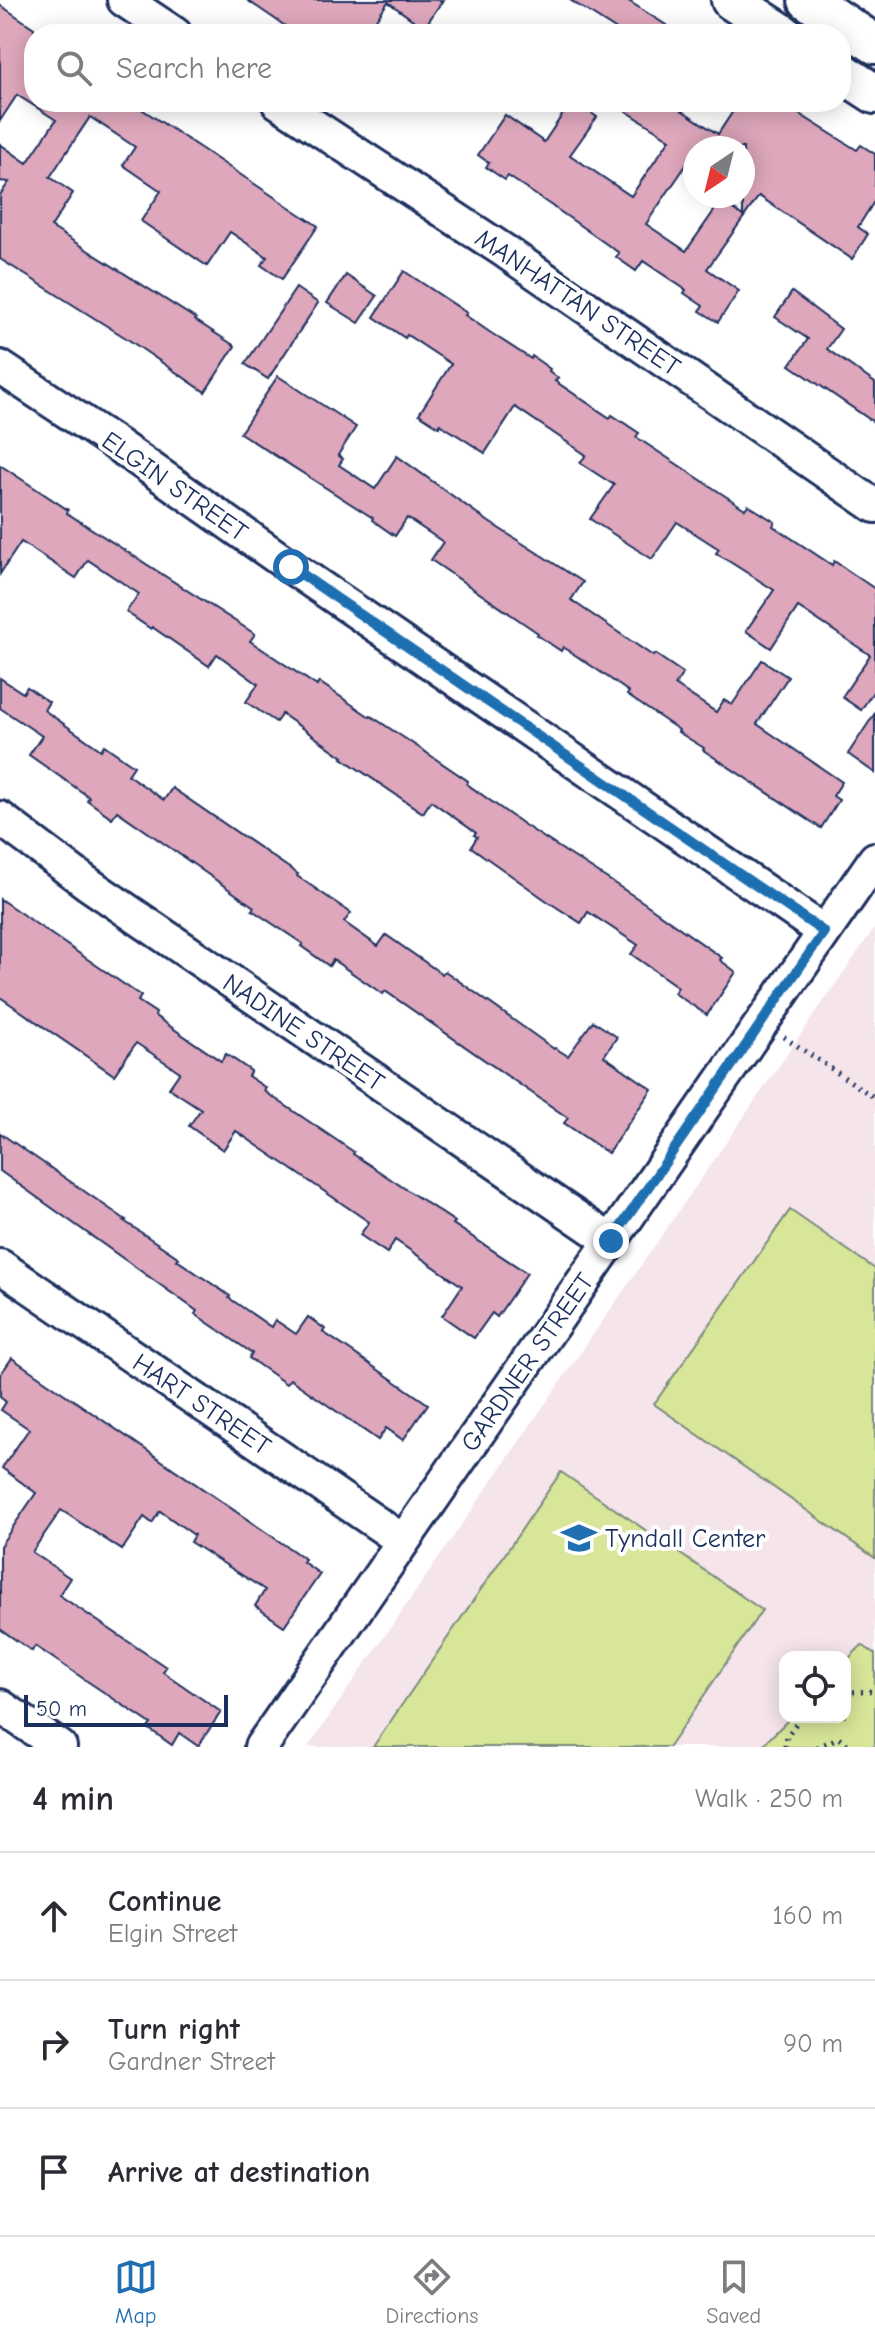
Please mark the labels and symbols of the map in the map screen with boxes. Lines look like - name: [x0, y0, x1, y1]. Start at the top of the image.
- north arrow: [683, 136, 755, 208]
- street label: MANHATTAN STREET: [469, 223, 686, 383]
- street label: ELGIN STREET: [96, 426, 253, 548]
- route start: [273, 549, 309, 585]
- street label: NADINE STREET: [217, 968, 390, 1098]
- route end: [593, 1223, 629, 1259]
- street label: GARDNER STREET: [455, 1267, 601, 1458]
- street label: HART STREET: [127, 1348, 277, 1462]
- school or university icon: Tyndall Center: [560, 1519, 598, 1557]
- place label: Tyndall Center: [605, 1524, 766, 1554]
- scale bar: [24, 1691, 228, 1727]

